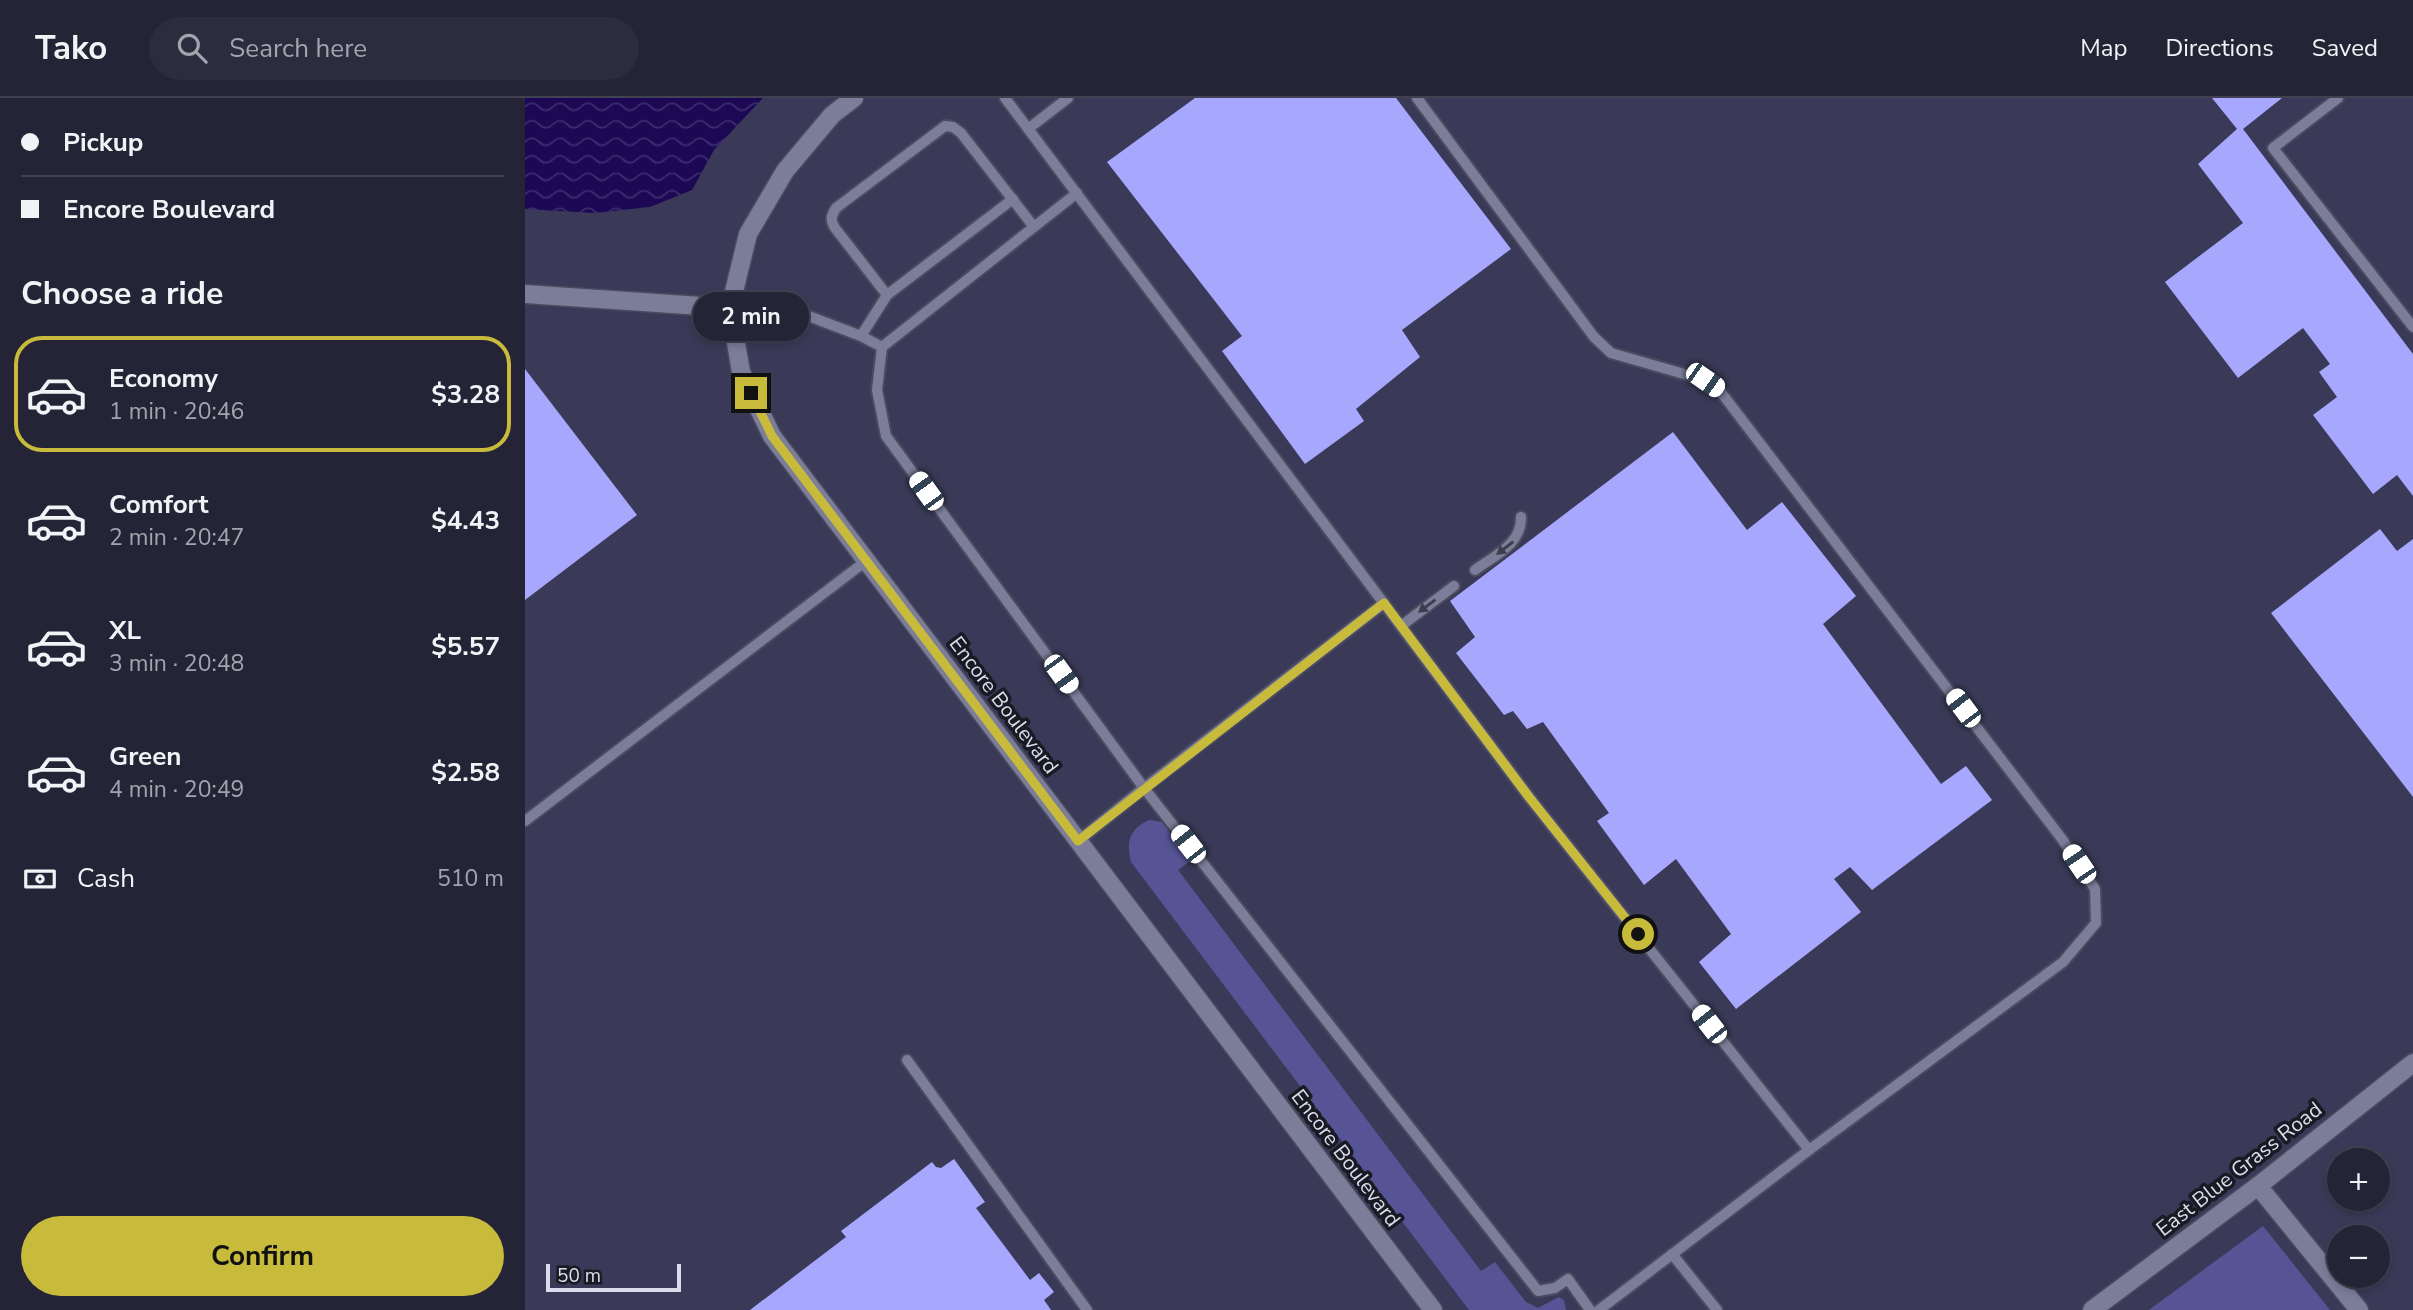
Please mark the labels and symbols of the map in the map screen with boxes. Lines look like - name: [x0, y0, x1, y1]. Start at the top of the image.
- callout: 2 min: [693, 292, 809, 341]
- car: [1682, 359, 1729, 401]
- route end: [735, 377, 767, 409]
- car: [906, 468, 947, 514]
- one-way arrow: [1496, 540, 1514, 555]
- one-way arrow: [1418, 599, 1437, 613]
- street label: Encore Boulevard: [943, 630, 1065, 780]
- car: [1041, 651, 1082, 697]
- car: [1942, 685, 1985, 731]
- car: [1167, 821, 1210, 867]
- car: [2059, 841, 2100, 887]
- route start: [1622, 918, 1654, 950]
- car: [1688, 1001, 1731, 1047]
- street label: Encore Boulevard: [1285, 1083, 1407, 1233]
- street label: East Blue Grass Road: [2150, 1095, 2328, 1243]
- scale bar: [546, 1261, 681, 1293]

